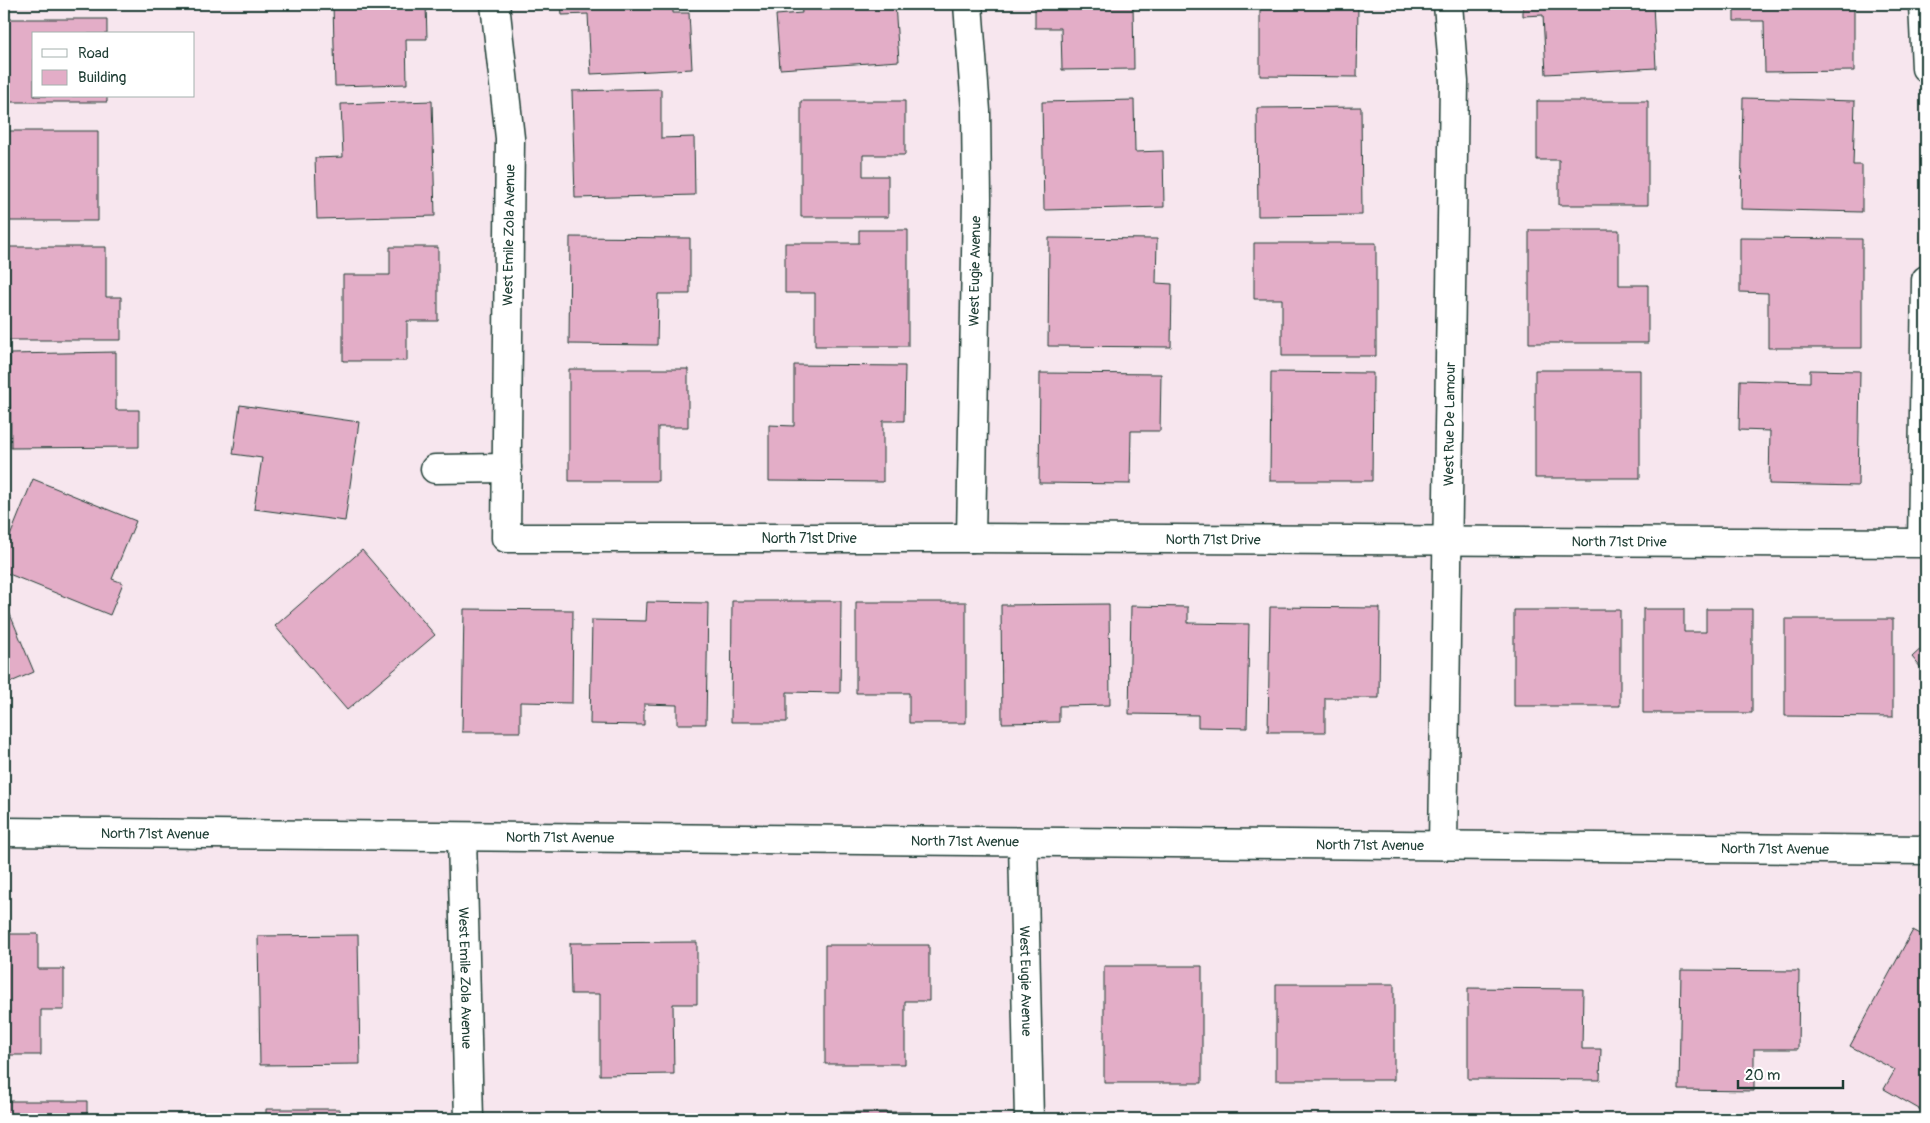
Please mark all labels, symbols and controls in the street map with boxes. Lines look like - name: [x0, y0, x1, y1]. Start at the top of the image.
- legend: [32, 32, 195, 98]
- text: Road: [78, 44, 109, 63]
- text: Building: [78, 68, 126, 87]
- street label: West Emile Zola Avenue: [499, 164, 519, 306]
- street label: West Eugie Avenue: [966, 215, 984, 326]
- street label: West Rue De Lamour: [1440, 362, 1458, 486]
- street label: North 71st Drive: [762, 530, 857, 547]
- street label: North 71st Drive: [1166, 531, 1261, 548]
- street label: North 71st Drive: [1572, 533, 1667, 550]
- street label: North 71st Avenue: [101, 824, 209, 842]
- street label: North 71st Avenue: [506, 828, 614, 846]
- street label: North 71st Avenue: [911, 832, 1019, 850]
- street label: North 71st Avenue: [1316, 836, 1424, 854]
- street label: North 71st Avenue: [1721, 840, 1829, 858]
- street label: West Emile Zola Avenue: [455, 907, 476, 1049]
- street label: West Eugie Avenue: [1016, 925, 1036, 1037]
- scale bar: [1738, 1058, 1842, 1090]
- text: 20 m: [1745, 1066, 1780, 1085]

